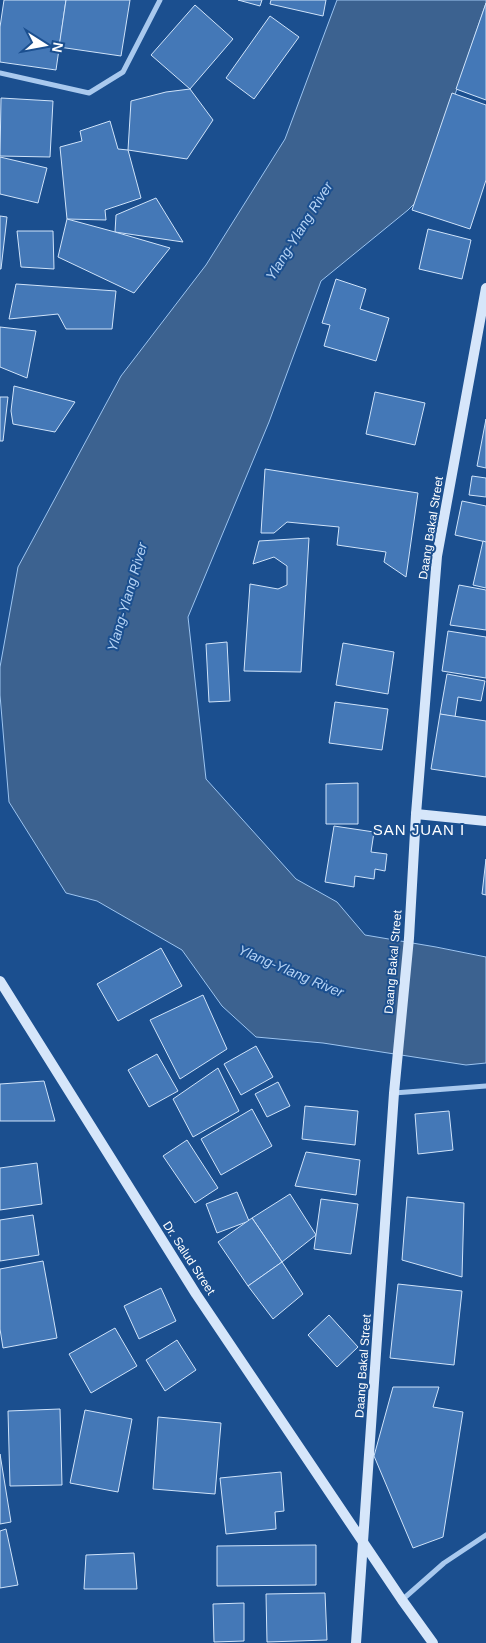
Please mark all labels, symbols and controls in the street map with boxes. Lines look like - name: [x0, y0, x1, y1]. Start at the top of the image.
- north arrow: [20, 20, 70, 70]
- text: N: [49, 41, 67, 54]
- water label: Ylang-Ylang River: [262, 178, 336, 283]
- street label: Daang Bakal Street: [416, 475, 446, 580]
- water label: Ylang-Ylang River: [104, 539, 151, 653]
- district label: SAN JUAN I: [373, 821, 465, 838]
- street label: Daang Bakal Street: [381, 909, 405, 1014]
- water label: Ylang-Ylang River: [236, 942, 347, 1001]
- street label: Dr. Salud Street: [160, 1219, 218, 1298]
- street label: Daang Bakal Street: [352, 1313, 374, 1418]

